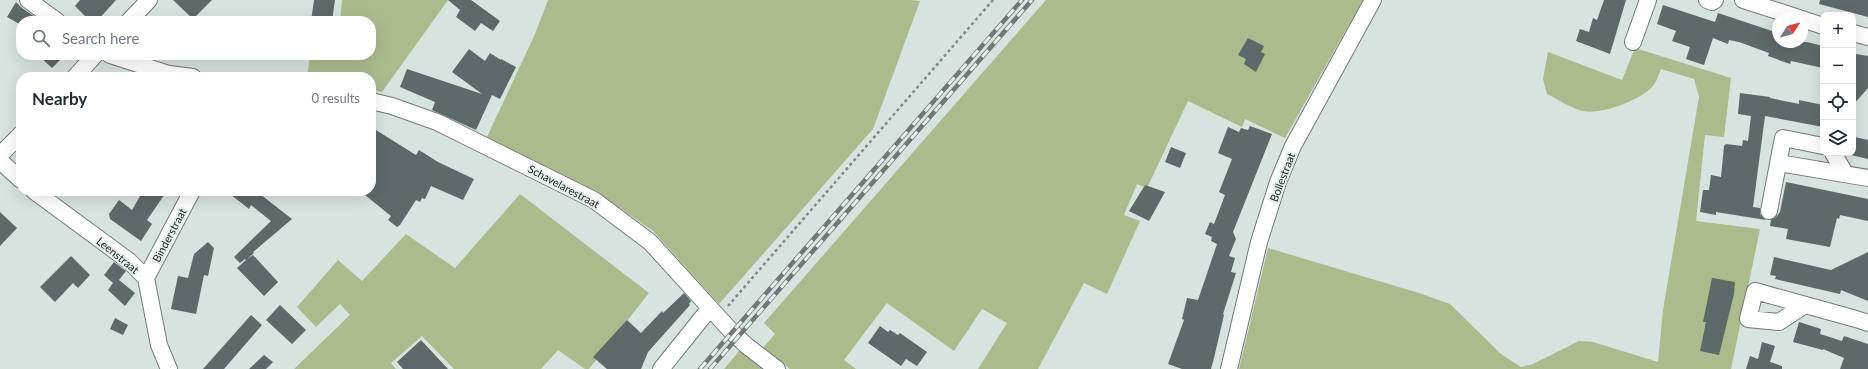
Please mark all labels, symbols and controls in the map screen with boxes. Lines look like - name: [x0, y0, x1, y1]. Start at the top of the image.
- north arrow: [1772, 12, 1808, 48]
- map controls: [1820, 12, 1856, 156]
- button: +: [1820, 12, 1856, 48]
- search box: [16, 16, 376, 60]
- icon: search: [30, 27, 52, 49]
- text: Search here: [62, 29, 139, 47]
- button: −: [1820, 48, 1856, 84]
- button: locate: [1820, 84, 1856, 120]
- text: Nearby: [32, 88, 87, 109]
- text: 0 results: [312, 90, 360, 106]
- button: layers: [1820, 120, 1856, 156]
- street label: Bollestraat: [1267, 150, 1297, 203]
- street label: Schavelarestraat: [526, 162, 602, 210]
- street label: Binderstraat: [149, 206, 189, 264]
- street label: Leenstraat: [94, 234, 142, 276]

